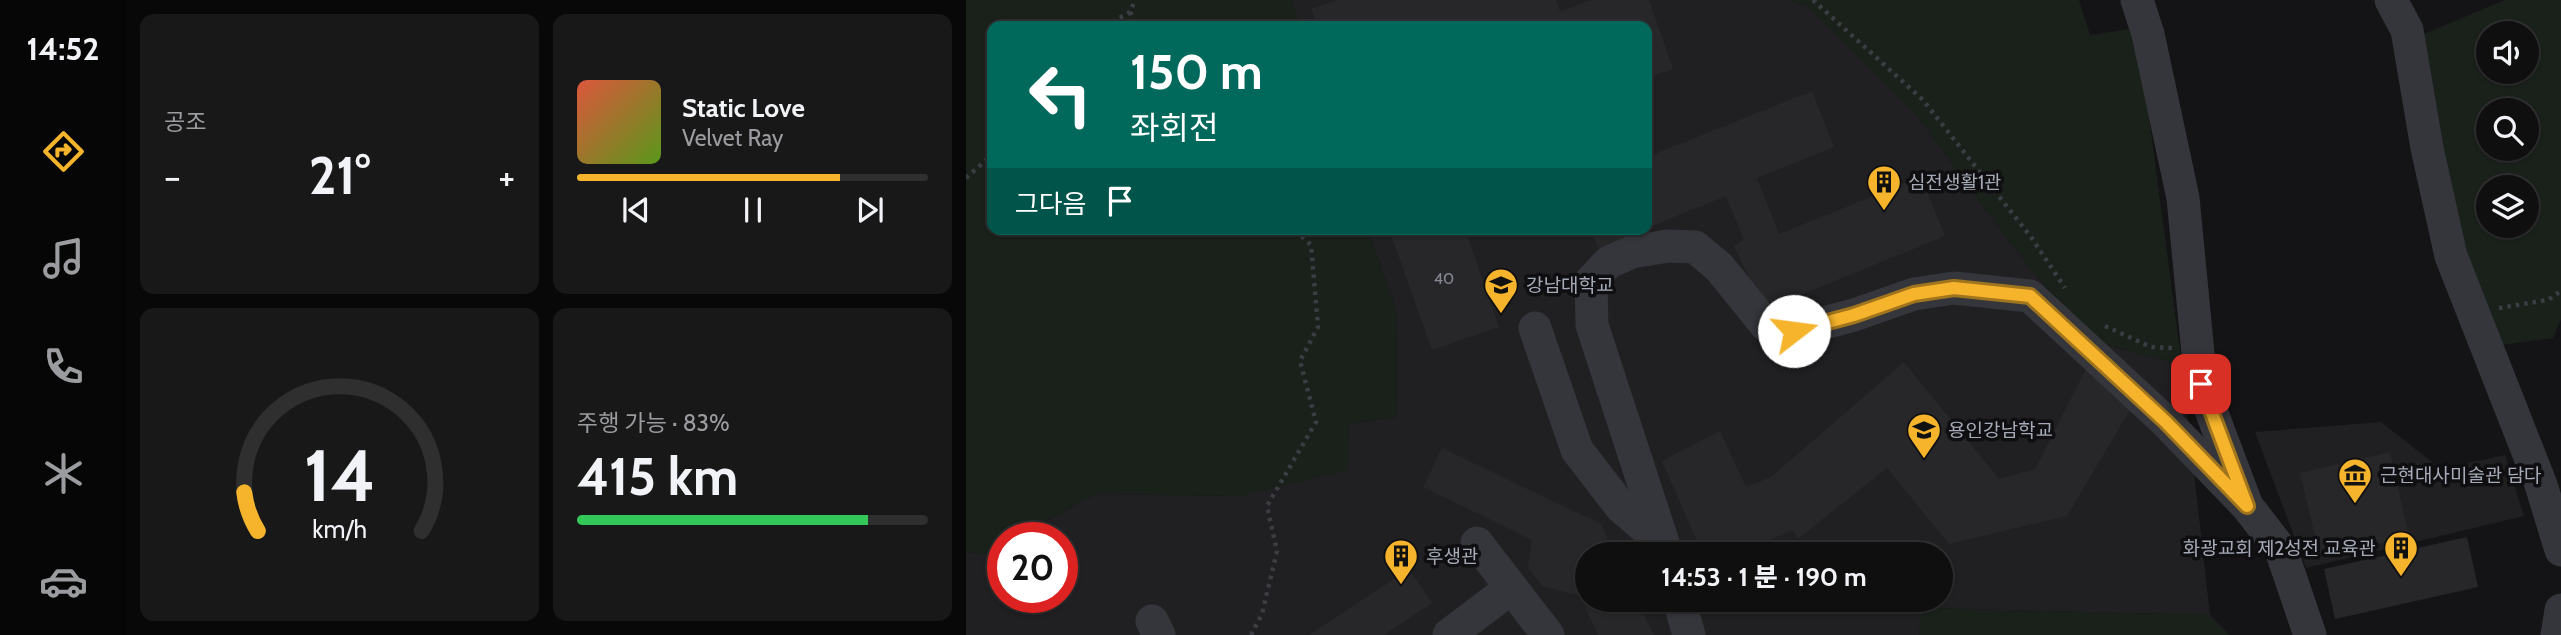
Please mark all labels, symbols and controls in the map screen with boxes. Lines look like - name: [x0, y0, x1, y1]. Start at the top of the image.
- map controls: [2476, 21, 2539, 238]
- button: sound: [2476, 21, 2539, 84]
- text: 14:52: [27, 29, 99, 68]
- text: 150 m: [1130, 42, 1263, 101]
- icon: left: [1015, 49, 1106, 140]
- text: Static Love: [682, 92, 805, 124]
- button: search: [2476, 98, 2539, 161]
- text: 공조: [164, 108, 206, 136]
- text: 좌회전: [1130, 108, 1218, 147]
- text: Velvet Ray: [682, 124, 783, 152]
- icon: directions: [39, 127, 88, 176]
- text: 21°: [309, 144, 370, 207]
- text: −: [164, 153, 181, 200]
- text: +: [498, 153, 515, 200]
- building icon: 심전생활1관: [1865, 163, 1903, 212]
- place label: 심전생활1관: [1908, 171, 2002, 194]
- button: layers: [2476, 175, 2539, 238]
- icon: arrive: [1101, 182, 1139, 220]
- text: 그다음: [1015, 188, 1087, 220]
- icon: previous: [617, 191, 655, 229]
- icon: pause: [734, 191, 772, 229]
- icon: next: [851, 191, 889, 229]
- icon: music: [39, 234, 88, 283]
- school or university icon: 강남대학교: [1482, 266, 1520, 315]
- house number: 40: [1434, 269, 1454, 288]
- place label: 강남대학교: [1526, 274, 1613, 297]
- position arrow: [1757, 294, 1831, 368]
- icon: phone: [39, 342, 88, 391]
- pin: [2171, 354, 2231, 414]
- icon: arrive: [2182, 365, 2220, 403]
- text: 주행 가능 · 83%: [577, 409, 730, 437]
- school or university icon: 용인강남학교: [1905, 411, 1943, 460]
- place label: 용인강남학교: [1948, 419, 2053, 442]
- text: 14: [303, 431, 376, 519]
- text: 415 km: [577, 445, 738, 508]
- icon: climate: [39, 449, 88, 498]
- museum icon: 근현대사미술관 담다: [2336, 456, 2374, 505]
- place label: 근현대사미술관 담다: [2380, 464, 2542, 487]
- text: km/h: [312, 513, 367, 543]
- speed limit sign: 20: [987, 522, 1078, 613]
- building icon: 화광교회 제2성전 교육관: [2382, 529, 2420, 578]
- building icon: 후생관: [1382, 537, 1420, 586]
- place label: 화광교회 제2성전 교육관: [2183, 537, 2376, 560]
- place label: 후생관: [1426, 545, 1478, 568]
- icon: car: [39, 557, 88, 606]
- text: 14:53 · 1 분 · 190 m: [1661, 561, 1867, 593]

